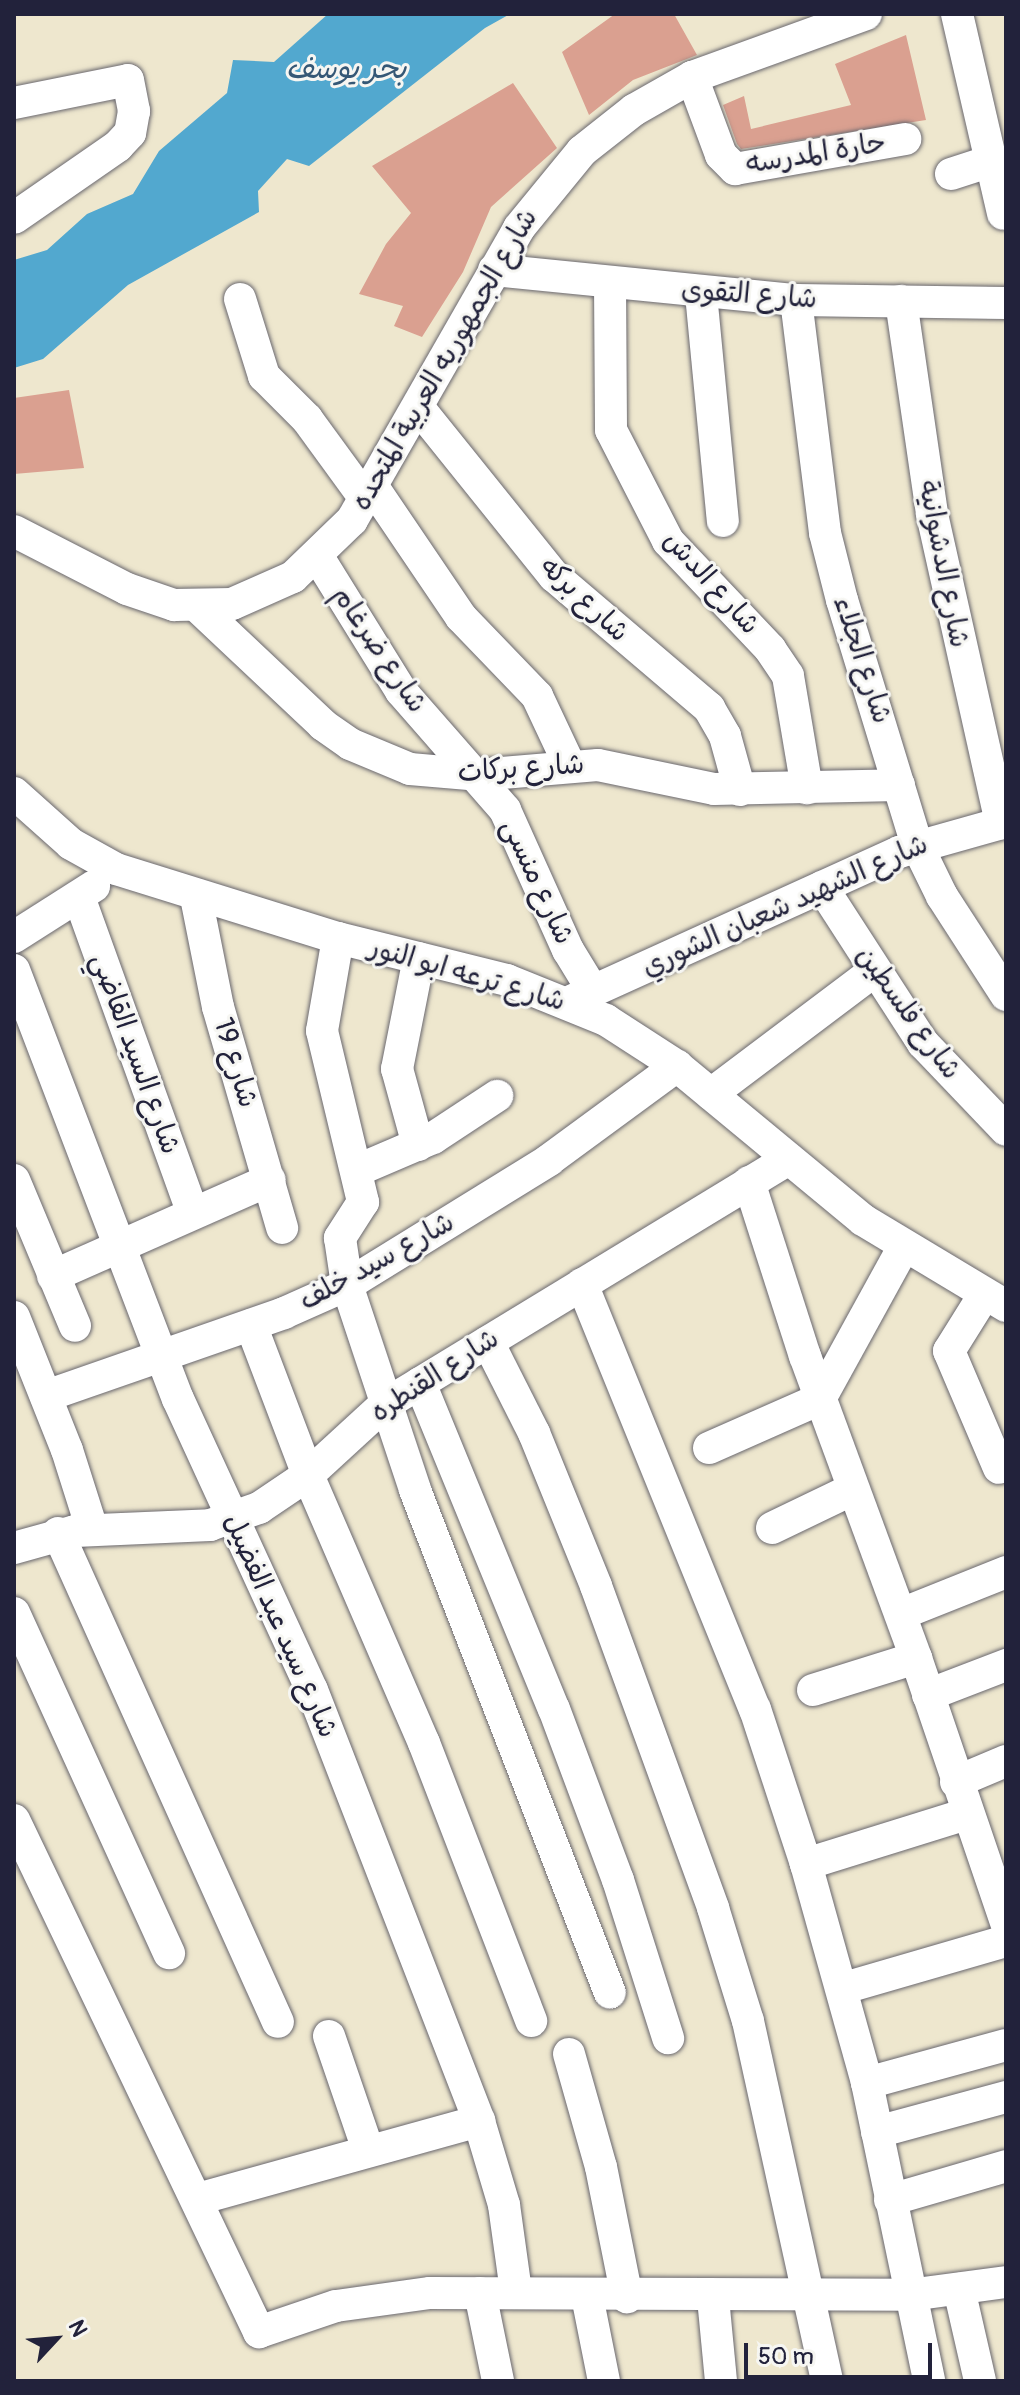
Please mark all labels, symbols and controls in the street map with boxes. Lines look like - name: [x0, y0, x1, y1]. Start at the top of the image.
- water label: بحر يوسف: [286, 51, 406, 87]
- street label: حارة المدرسه: [744, 126, 888, 182]
- street label: شارع الجمهوريه العربية المتحده: [345, 203, 545, 517]
- street label: شارع التقوى: [680, 273, 818, 317]
- street label: شارع الدشوانية: [910, 478, 976, 650]
- street label: شارع الدش: [656, 524, 766, 642]
- street label: شارع بركه: [532, 550, 636, 650]
- street label: شارع ضرغام: [324, 580, 434, 720]
- street label: شارع الجلاء: [826, 592, 898, 728]
- street label: شارع بركات: [457, 748, 585, 790]
- street label: شارع منسى: [493, 814, 581, 950]
- street label: شارع الشهيد شعبان الشوري: [637, 828, 933, 984]
- street label: شارع ترعه ابو النور: [365, 931, 569, 1019]
- street label: شارع فلسطين: [848, 940, 968, 1086]
- street label: شارع السيد القاضي: [83, 949, 187, 1159]
- street label: شارع 19: [205, 1014, 265, 1112]
- street label: شارع سيد خلف: [294, 1206, 460, 1318]
- street label: شارع القنطره: [365, 1322, 505, 1430]
- street label: شارع سيد عبد الفضيل: [216, 1509, 344, 1743]
- north arrow: [16, 2299, 96, 2379]
- text: N: [62, 2316, 93, 2341]
- scale bar: [748, 2327, 936, 2377]
- text: 50 m: [758, 2342, 814, 2371]

